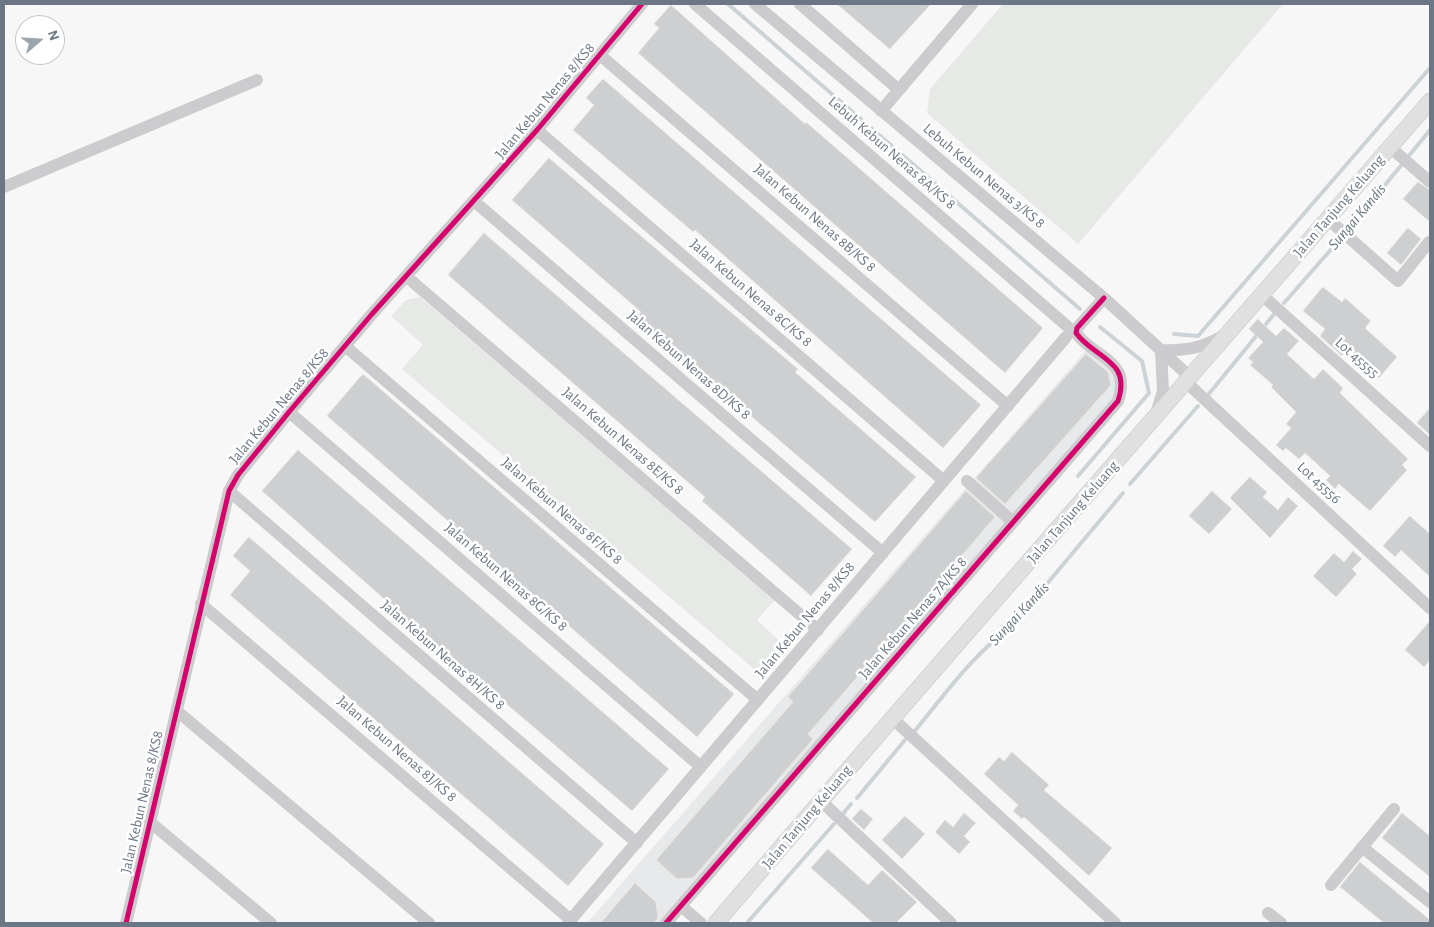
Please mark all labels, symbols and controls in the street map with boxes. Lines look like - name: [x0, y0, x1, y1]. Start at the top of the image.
- north arrow: [15, 15, 65, 65]
- text: N: [45, 29, 61, 42]
- street label: Jalan Kebun Nenas 8/KS8: [491, 39, 599, 163]
- street label: Lebuh Kebun Nenas 8A/KS 8: [824, 93, 960, 213]
- street label: Lebuh Kebun Nenas 3/KS 8: [919, 120, 1049, 232]
- street label: Jalan Tanjung Keluang: [1290, 151, 1388, 261]
- street label: Jalan Kebun Nenas 8B/KS 8: [750, 160, 880, 276]
- water label: Sungai Kandis: [1324, 180, 1390, 254]
- street label: Jalan Kebun Nenas 8C/KS 8: [686, 235, 816, 351]
- street label: Jalan Kebun Nenas 8D/KS 8: [624, 306, 754, 424]
- street label: Lot 45555: [1331, 334, 1383, 382]
- street label: Jalan Kebun Nenas 8/KS8: [225, 344, 333, 468]
- street label: Jalan Kebun Nenas 8E/KS 8: [559, 383, 687, 499]
- street label: Jalan Kebun Nenas 8F/KS 8: [498, 454, 626, 568]
- street label: Jalan Tanjung Keluang: [1024, 457, 1122, 567]
- street label: Lot 45556: [1293, 458, 1345, 508]
- street label: Jalan Kebun Nenas 8G/KS 8: [441, 519, 571, 635]
- street label: Jalan Kebun Nenas 7A/KS 8: [855, 553, 971, 683]
- street label: Jalan Kebun Nenas 8/KS8: [751, 558, 859, 682]
- water label: Sungai Kandis: [985, 578, 1053, 650]
- street label: Jalan Kebun Nenas 8H/KS 8: [377, 596, 509, 714]
- street label: Jalan Kebun Nenas 8J/KS 8: [333, 692, 461, 806]
- street label: Jalan Kebun Nenas 8/KS8: [117, 729, 167, 875]
- street label: Jalan Tanjung Keluang: [758, 761, 856, 873]

